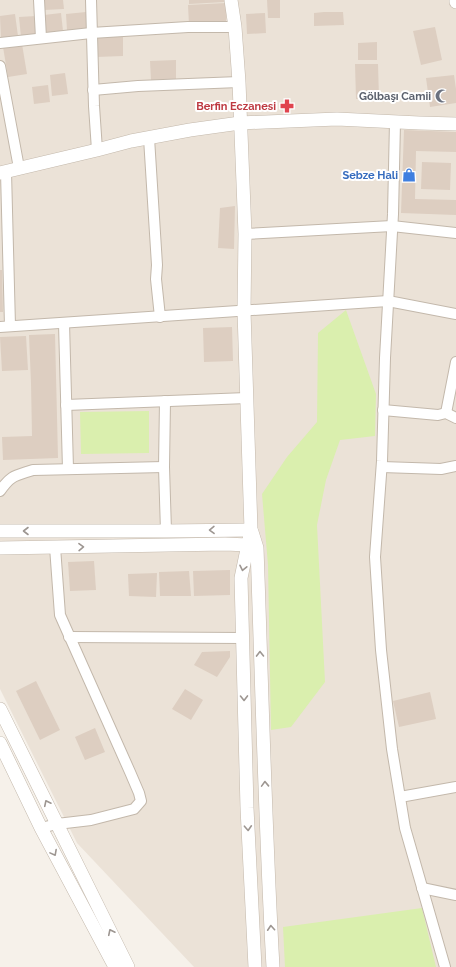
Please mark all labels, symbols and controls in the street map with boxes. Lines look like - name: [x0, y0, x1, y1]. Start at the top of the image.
- mosque icon: Gölbaşı Camii: [434, 88, 450, 104]
- place label: Gölbaşı Camii: [359, 90, 431, 103]
- pharmacy icon: Berfin Eczanesi: [279, 98, 295, 114]
- place label: Berfin Eczanesi: [196, 100, 276, 113]
- shop icon: Sebze Hali: [401, 167, 417, 183]
- place label: Sebze Hali: [342, 169, 398, 182]
- one-way arrow: [209, 526, 215, 535]
- one-way arrow: [23, 527, 29, 535]
- one-way arrow: [78, 543, 84, 551]
- one-way arrow: [240, 565, 248, 571]
- one-way arrow: [256, 651, 264, 657]
- one-way arrow: [240, 695, 248, 701]
- one-way arrow: [260, 781, 269, 787]
- one-way arrow: [44, 800, 52, 807]
- one-way arrow: [244, 825, 252, 831]
- one-way arrow: [50, 849, 57, 857]
- one-way arrow: [267, 925, 275, 931]
- one-way arrow: [108, 929, 116, 936]

